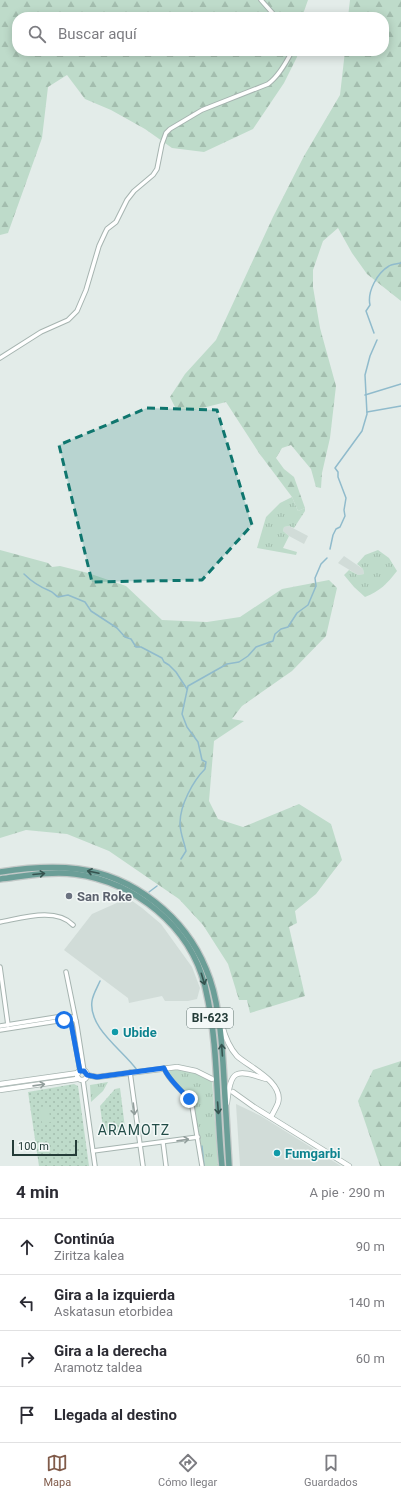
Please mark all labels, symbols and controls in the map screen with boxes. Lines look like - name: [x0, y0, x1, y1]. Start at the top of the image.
- search box: [12, 12, 389, 56]
- icon: search: [26, 23, 48, 45]
- text: Buscar aquí: [58, 25, 137, 43]
- one-way arrow: [86, 868, 99, 876]
- one-way arrow: [32, 871, 45, 878]
- place label: San Roke: [77, 889, 132, 904]
- marker: San Roke: [64, 891, 74, 901]
- one-way arrow: [200, 972, 207, 985]
- road number: BI-623: [187, 1008, 233, 1028]
- route start: [55, 1011, 73, 1029]
- place label: Ubide: [123, 1025, 157, 1040]
- marker: Ubide: [110, 1027, 120, 1037]
- one-way arrow: [218, 1044, 225, 1057]
- one-way arrow: [32, 1081, 45, 1089]
- route end: [180, 1090, 198, 1108]
- one-way arrow: [214, 1101, 221, 1114]
- one-way arrow: [131, 1102, 138, 1115]
- district label: ARAMOTZ: [98, 1122, 170, 1138]
- one-way arrow: [176, 1136, 189, 1143]
- scale bar: [12, 1138, 77, 1157]
- text: 100 m: [18, 1140, 49, 1153]
- place label: Fumgarbi: [285, 1146, 340, 1161]
- marker: Fumgarbi: [272, 1148, 282, 1158]
- text: 4 min: [16, 1182, 59, 1202]
- text: A pie · 290 m: [310, 1185, 385, 1200]
- text: Continúa: [54, 1230, 115, 1248]
- icon: ahead: [16, 1236, 38, 1258]
- text: 90 m: [356, 1239, 385, 1254]
- text: Ziritza kalea: [54, 1248, 124, 1263]
- text: Gira a la izquierda: [54, 1286, 175, 1304]
- icon: left: [16, 1292, 38, 1314]
- text: 140 m: [348, 1295, 385, 1310]
- text: Askatasun etorbidea: [54, 1304, 173, 1319]
- text: Gira a la derecha: [54, 1342, 167, 1360]
- icon: right: [16, 1348, 38, 1370]
- text: 60 m: [356, 1351, 385, 1366]
- text: Aramotz taldea: [54, 1360, 142, 1375]
- icon: arrive: [16, 1404, 38, 1426]
- text: Llegada al destino: [54, 1406, 177, 1424]
- tab: Mapa: [43, 1452, 71, 1489]
- tab: Cómo llegar: [158, 1452, 217, 1489]
- tab: Guardados: [304, 1452, 358, 1489]

